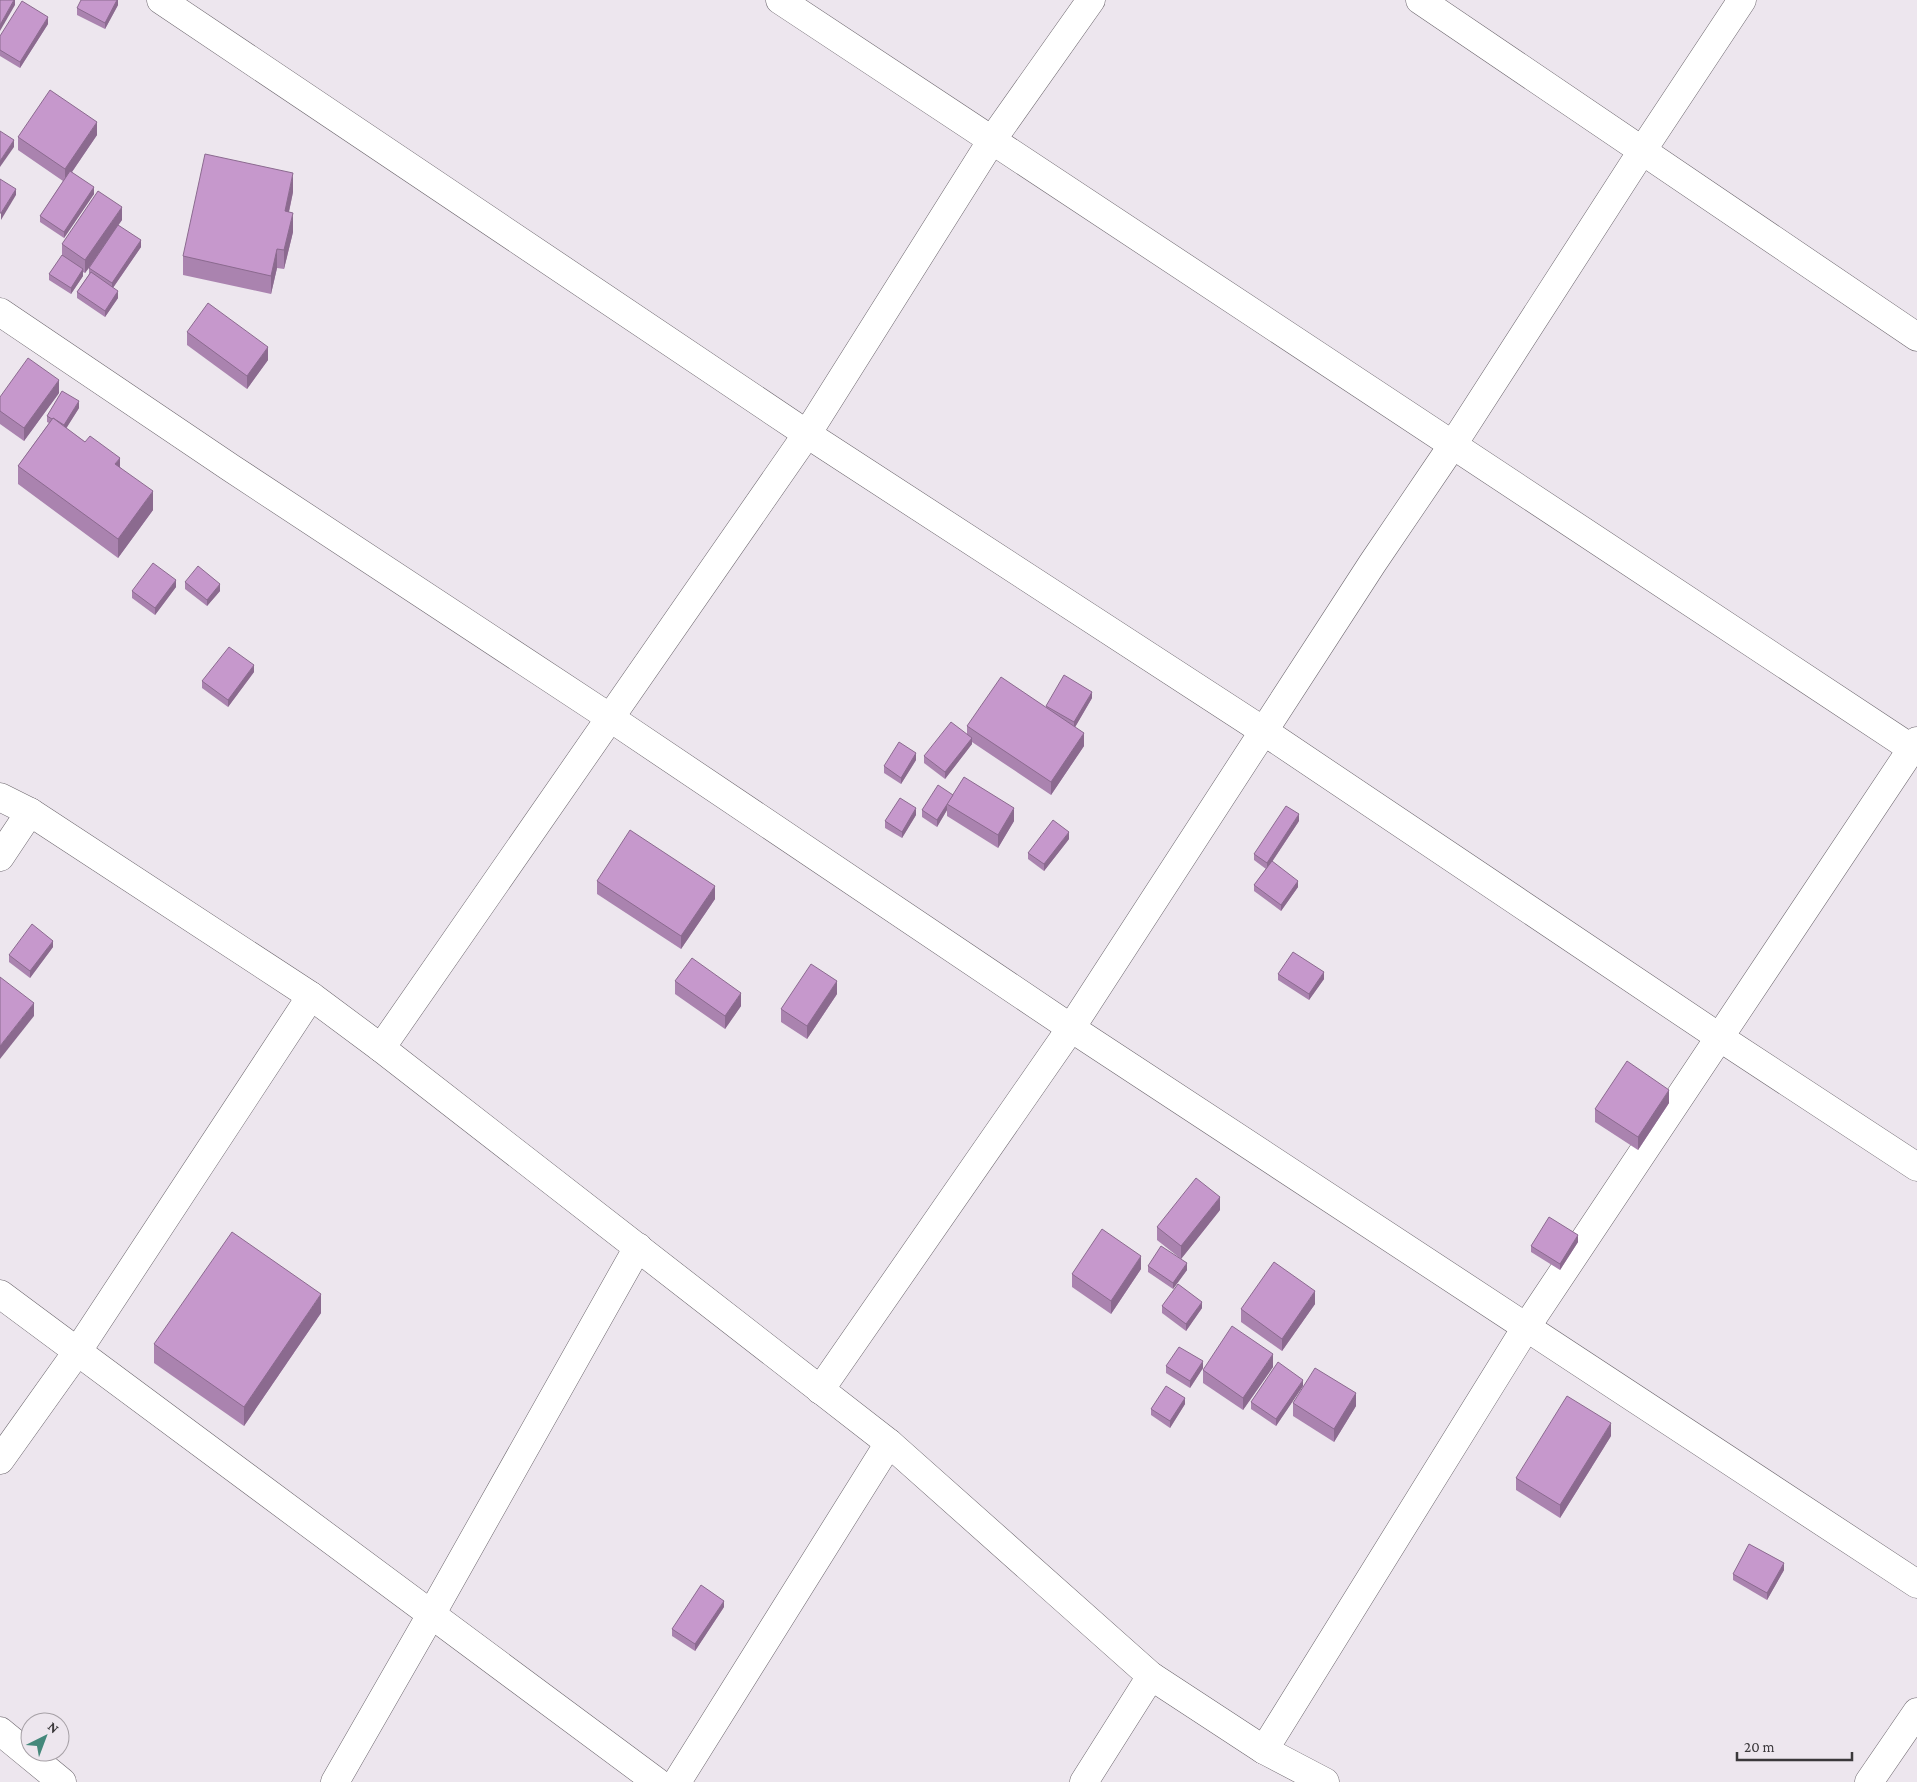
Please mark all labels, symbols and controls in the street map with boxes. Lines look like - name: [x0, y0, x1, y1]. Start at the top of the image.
- north arrow: [20, 1712, 70, 1762]
- text: N: [45, 1718, 63, 1737]
- scale bar: [1737, 1730, 1852, 1762]
- text: 20 m: [1744, 1739, 1775, 1755]

